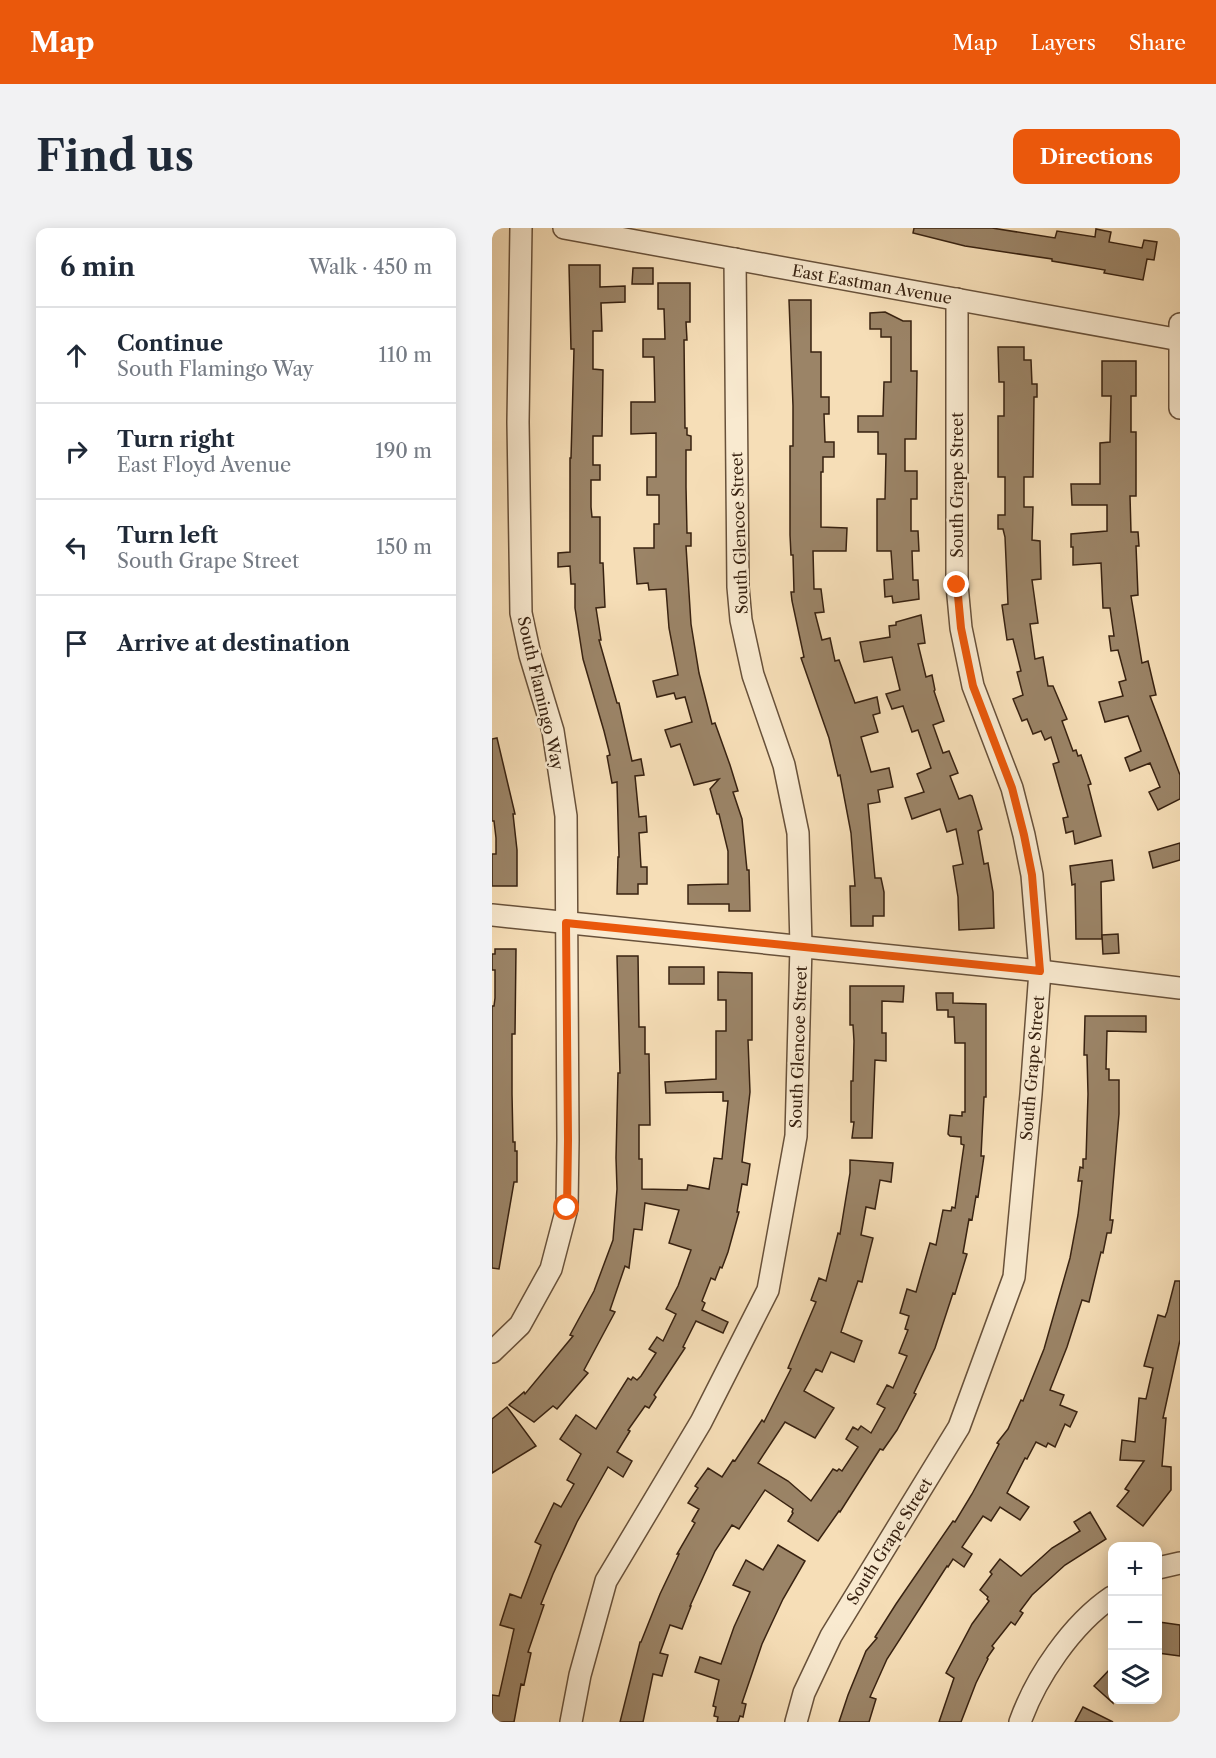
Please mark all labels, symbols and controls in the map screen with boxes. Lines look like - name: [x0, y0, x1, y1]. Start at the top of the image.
- text: Map: [30, 25, 94, 59]
- text: Map: [953, 30, 998, 55]
- text: Layers: [1031, 30, 1096, 55]
- text: Share: [1129, 30, 1186, 55]
- button: Directions: [1013, 129, 1180, 184]
- text: Find us: [36, 130, 194, 182]
- text: 6 min: [60, 251, 135, 283]
- text: Walk · 450 m: [309, 255, 432, 279]
- street label: East Eastman Avenue: [790, 260, 954, 308]
- text: Continue: [117, 330, 223, 357]
- icon: ahead: [60, 339, 93, 372]
- text: 110 m: [379, 343, 432, 367]
- text: South Flamingo Way: [117, 357, 314, 381]
- street label: South Grape Street: [947, 412, 967, 558]
- text: Turn right: [117, 426, 235, 453]
- icon: right: [60, 435, 93, 468]
- text: 190 m: [375, 439, 432, 463]
- street label: South Glencoe Street: [726, 451, 752, 615]
- text: East Floyd Avenue: [117, 453, 291, 477]
- text: Turn left: [117, 522, 218, 549]
- icon: left: [60, 531, 93, 564]
- text: 150 m: [376, 535, 432, 559]
- text: South Grape Street: [117, 549, 299, 573]
- route end: [943, 571, 969, 597]
- street label: South Flamingo Way: [514, 614, 569, 773]
- icon: arrive: [60, 627, 93, 660]
- text: Arrive at destination: [117, 630, 350, 657]
- street label: South Glencoe Street: [785, 965, 811, 1129]
- street label: South Grape Street: [1016, 994, 1048, 1141]
- route start: [553, 1194, 579, 1220]
- street label: South Grape Street: [842, 1474, 936, 1608]
- map controls: [1108, 1542, 1162, 1704]
- button: +: [1108, 1542, 1162, 1596]
- button: −: [1108, 1596, 1162, 1650]
- button: layers: [1108, 1650, 1162, 1704]

